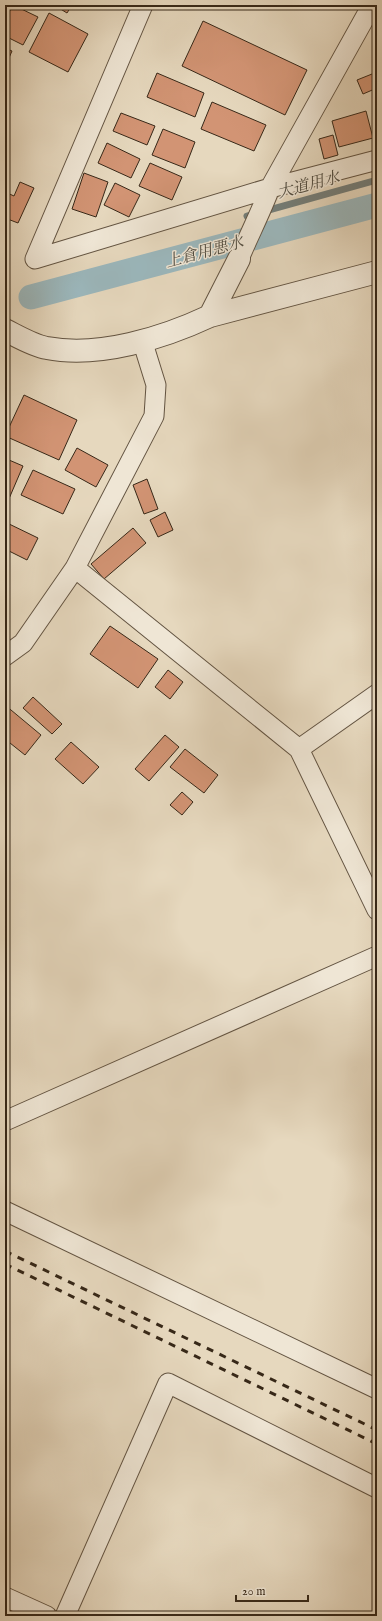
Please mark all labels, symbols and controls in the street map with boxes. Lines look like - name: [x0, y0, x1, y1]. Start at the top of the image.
- water label: 大道用水: [275, 167, 344, 204]
- water label: 上倉用悪水: [163, 232, 248, 273]
- scale bar: [236, 1577, 308, 1603]
- text: 20 m: [242, 1584, 265, 1599]

